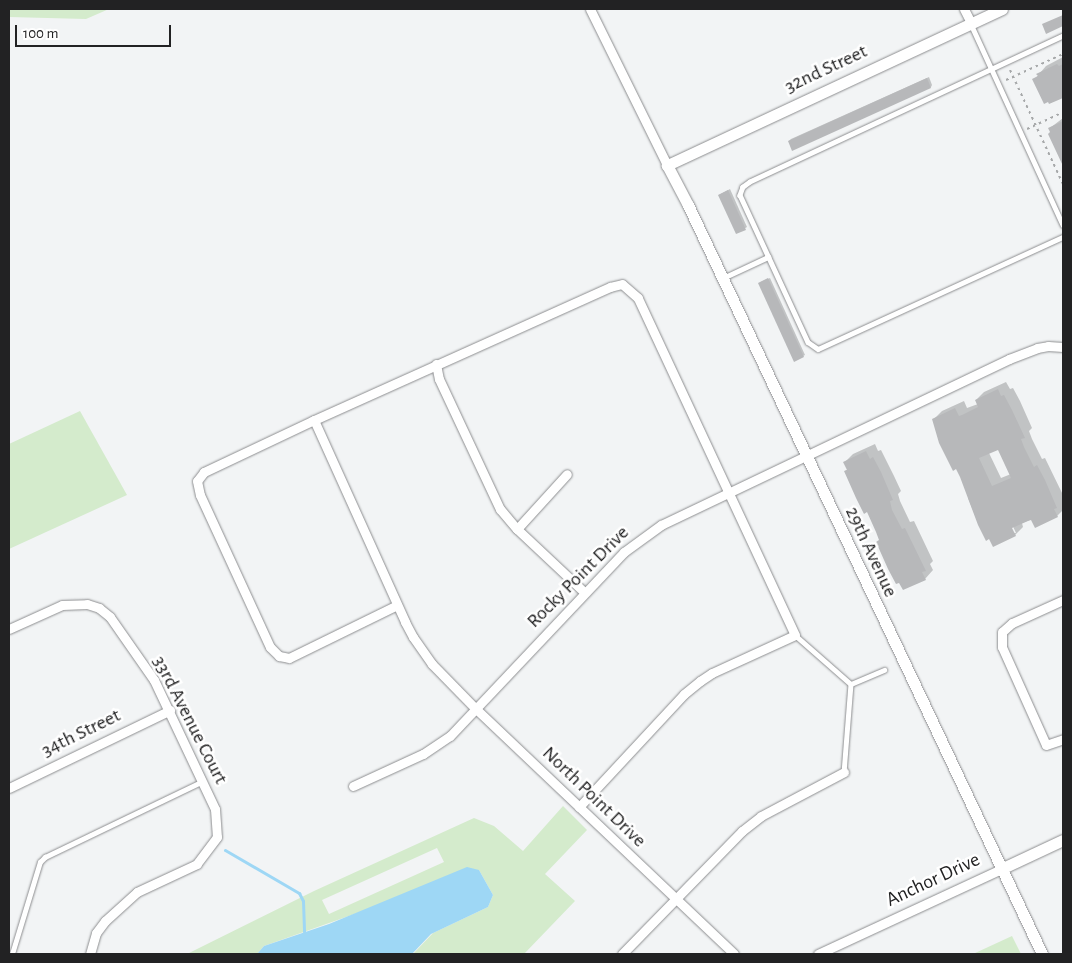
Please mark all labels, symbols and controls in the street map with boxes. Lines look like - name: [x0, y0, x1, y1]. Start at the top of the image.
- scale bar: [18, 15, 174, 47]
- text: 100 m: [23, 26, 58, 41]
- street label: 32nd Street: [781, 39, 871, 99]
- street label: 29th Avenue: [840, 503, 902, 601]
- street label: Rocky Point Drive: [522, 521, 634, 633]
- street label: 33rd Avenue Court: [147, 652, 233, 788]
- street label: 34th Street: [38, 704, 124, 762]
- street label: North Point Drive: [537, 741, 651, 853]
- street label: Anchor Drive: [882, 848, 984, 912]

